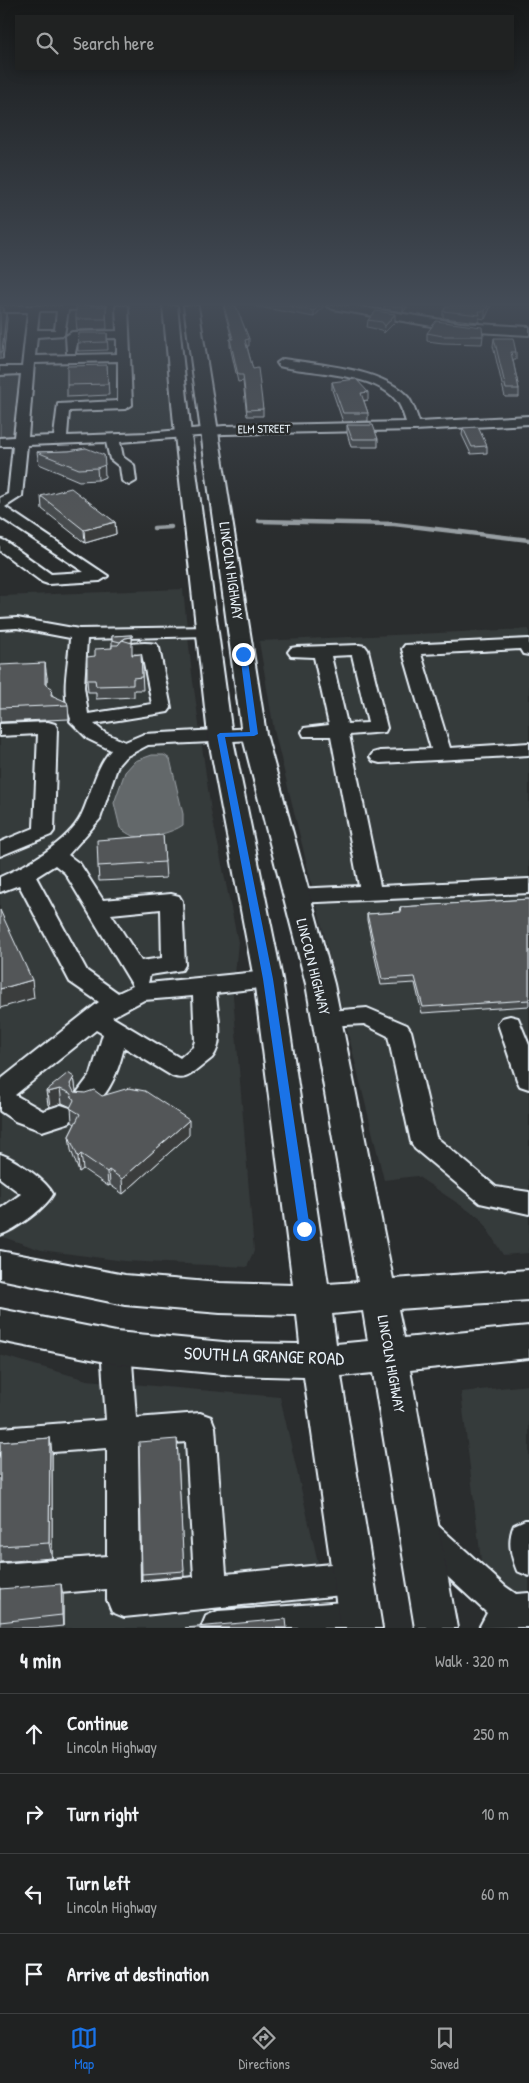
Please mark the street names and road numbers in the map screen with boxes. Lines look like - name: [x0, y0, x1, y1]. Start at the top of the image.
- street label: ELM STREET: [238, 420, 291, 437]
- street label: LINCOLN HIGHWAY: [214, 521, 249, 622]
- street label: LINCOLN HIGHWAY: [291, 916, 336, 1018]
- street label: LINCOLN HIGHWAY: [373, 1314, 410, 1415]
- street label: SOUTH LA GRANGE ROAD: [184, 1340, 345, 1371]

